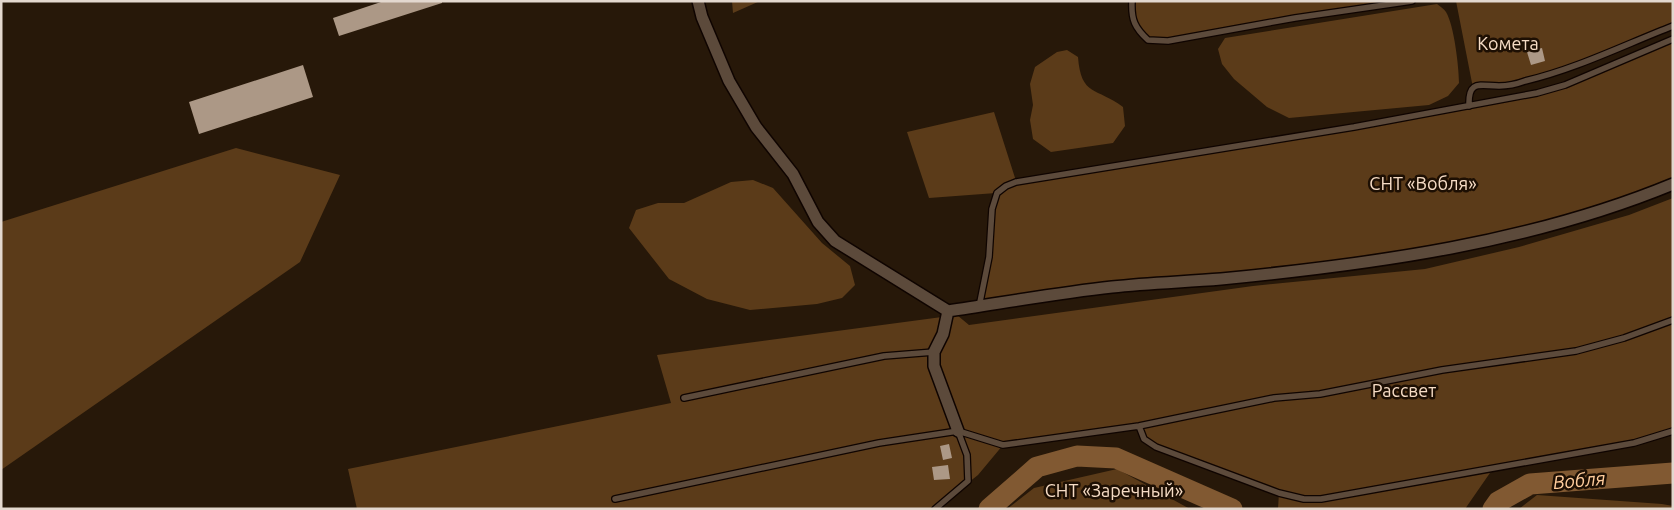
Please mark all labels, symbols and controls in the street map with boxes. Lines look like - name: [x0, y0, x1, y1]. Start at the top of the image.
- park label: Комета: [1477, 33, 1539, 53]
- park label: СНТ «Вобля»: [1369, 173, 1477, 193]
- park label: Рассвет: [1372, 380, 1436, 400]
- water label: Вобля: [1552, 467, 1606, 493]
- park label: СНТ «Заречный»: [1045, 480, 1183, 500]

